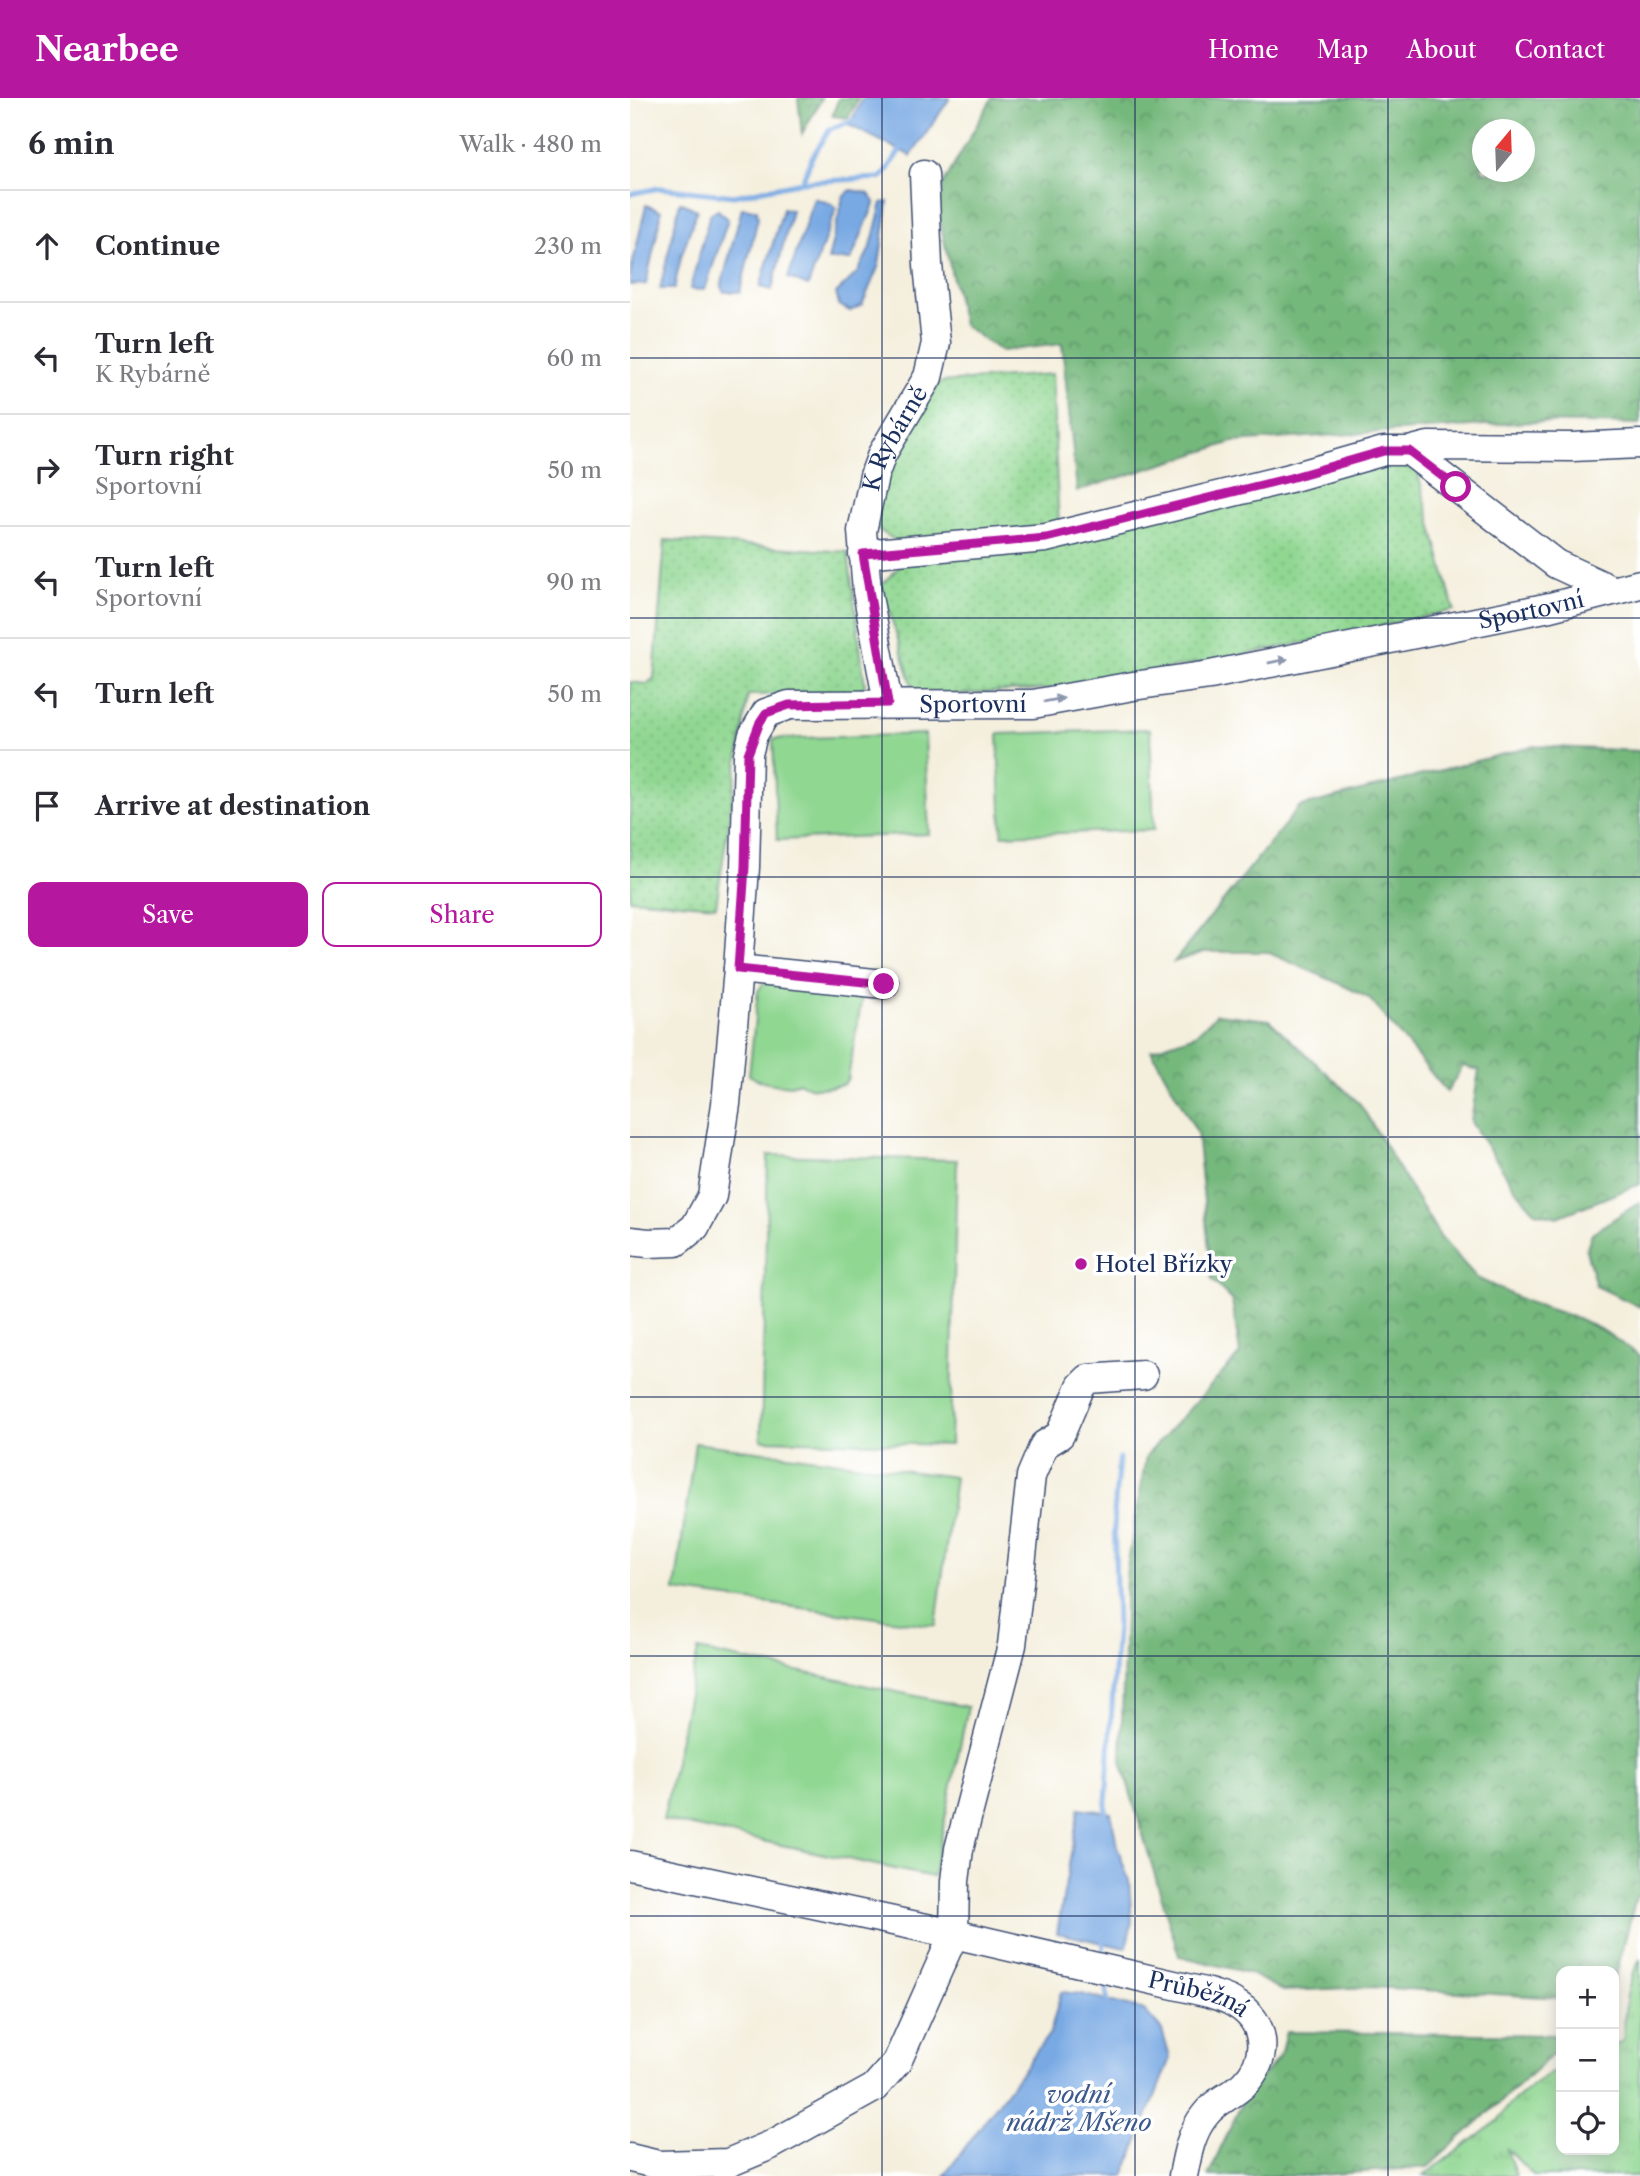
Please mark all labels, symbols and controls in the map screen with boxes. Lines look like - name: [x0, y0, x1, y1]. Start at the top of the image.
- text: Nearbee: [35, 29, 179, 70]
- text: Home: [1208, 35, 1279, 64]
- text: Map: [1317, 35, 1368, 64]
- text: About: [1406, 35, 1477, 64]
- text: Contact: [1515, 35, 1605, 64]
- north arrow: [1472, 119, 1535, 182]
- text: 6 min: [28, 125, 115, 162]
- text: Walk · 480 m: [459, 130, 602, 158]
- icon: ahead: [28, 227, 66, 265]
- text: Continue: [95, 230, 220, 262]
- text: 230 m: [534, 232, 602, 260]
- text: Turn left: [95, 328, 214, 360]
- icon: left: [28, 339, 66, 377]
- text: 60 m: [546, 344, 602, 372]
- text: K Rybárně: [95, 360, 210, 388]
- street label: K Rybárně: [857, 381, 933, 494]
- text: Turn right: [95, 440, 234, 472]
- icon: right: [28, 451, 66, 489]
- text: 50 m: [547, 456, 602, 484]
- route start: [1440, 471, 1471, 502]
- text: Sportovní: [95, 472, 202, 500]
- text: Turn left: [95, 552, 214, 584]
- icon: left: [28, 563, 66, 601]
- text: 90 m: [546, 568, 602, 596]
- text: Sportovní: [95, 584, 202, 612]
- street label: Sportovní: [1476, 585, 1587, 635]
- one-way arrow: [1267, 656, 1289, 667]
- icon: left: [28, 675, 66, 713]
- text: Turn left: [95, 678, 214, 710]
- text: 50 m: [547, 680, 602, 708]
- street label: Sportovní: [919, 690, 1027, 718]
- one-way arrow: [1043, 694, 1065, 705]
- icon: arrive: [28, 787, 66, 825]
- text: Arrive at destination: [95, 790, 370, 822]
- button: Save: [28, 882, 308, 947]
- button: Share: [322, 882, 602, 947]
- route end: [868, 968, 899, 999]
- place label: Hotel Břízky: [1095, 1250, 1233, 1278]
- marker: Hotel Břízky: [1073, 1256, 1089, 1272]
- street label: Průběžná: [1145, 1965, 1256, 2023]
- map controls: [1556, 1966, 1619, 2155]
- button: +: [1556, 1966, 1619, 2029]
- button: −: [1556, 2029, 1619, 2092]
- water label: vodní nádrž Mšeno: [1005, 2080, 1152, 2137]
- button: locate: [1556, 2092, 1619, 2155]

